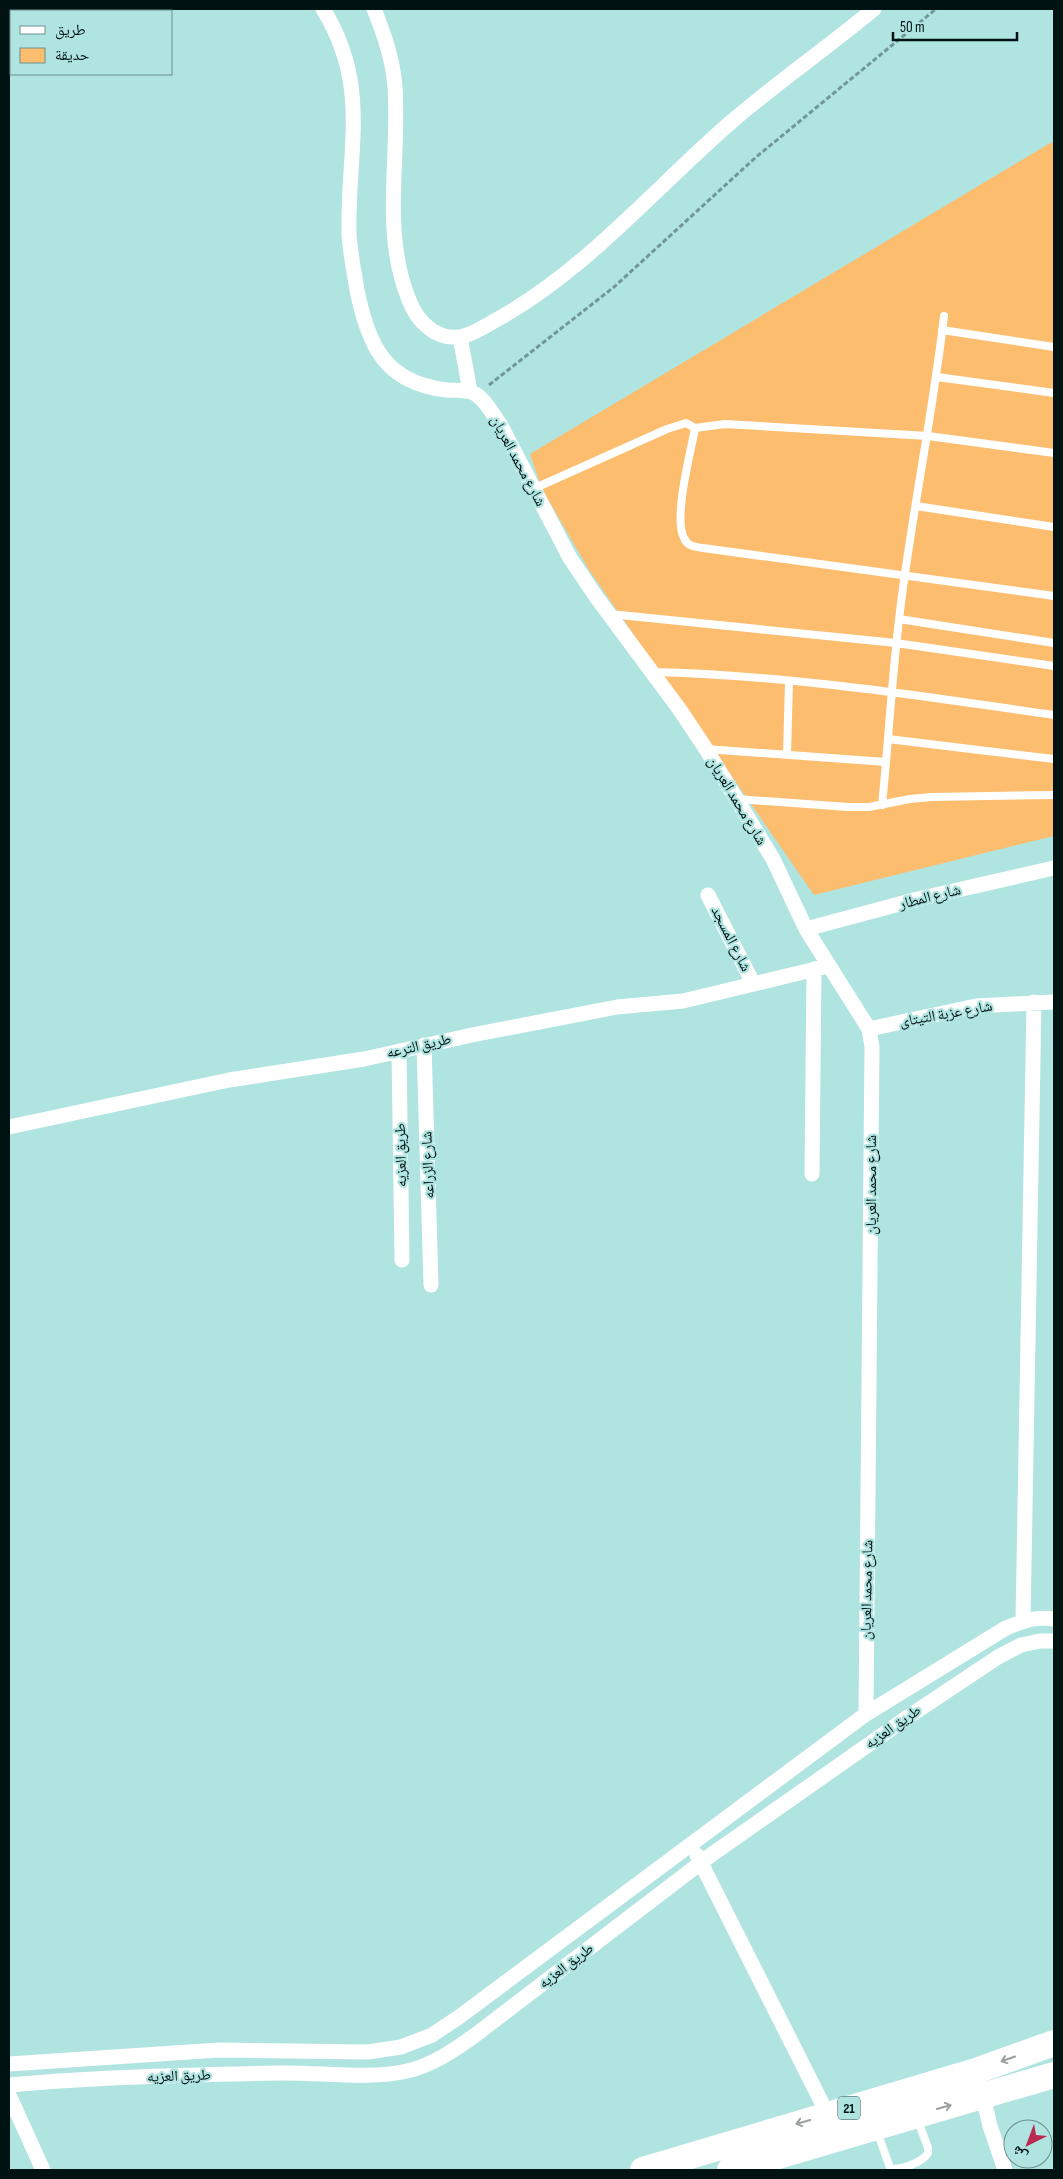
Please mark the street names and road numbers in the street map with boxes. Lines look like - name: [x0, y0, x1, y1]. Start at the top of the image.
- street label: شارع محمد العريان: [486, 412, 550, 510]
- street label: شارع محمد العريان: [703, 753, 771, 849]
- street label: شارع المطار: [896, 880, 963, 914]
- street label: شارع المسجد: [706, 903, 756, 975]
- street label: شارع عزبة التيتاى: [898, 996, 994, 1032]
- street label: طريق الترعه: [385, 1029, 453, 1063]
- street label: طريق العزيه: [391, 1123, 411, 1187]
- street label: شارع الزراعه: [417, 1131, 439, 1199]
- street label: شارع محمد العريان: [862, 1135, 881, 1235]
- street label: شارع محمد العريان: [857, 1540, 877, 1640]
- street label: طريق العزيه: [861, 1701, 925, 1753]
- street label: طريق العزيه: [535, 1939, 597, 1993]
- street label: طريق العزيه: [147, 2065, 211, 2087]
- road number: 21: [838, 2096, 860, 2120]

